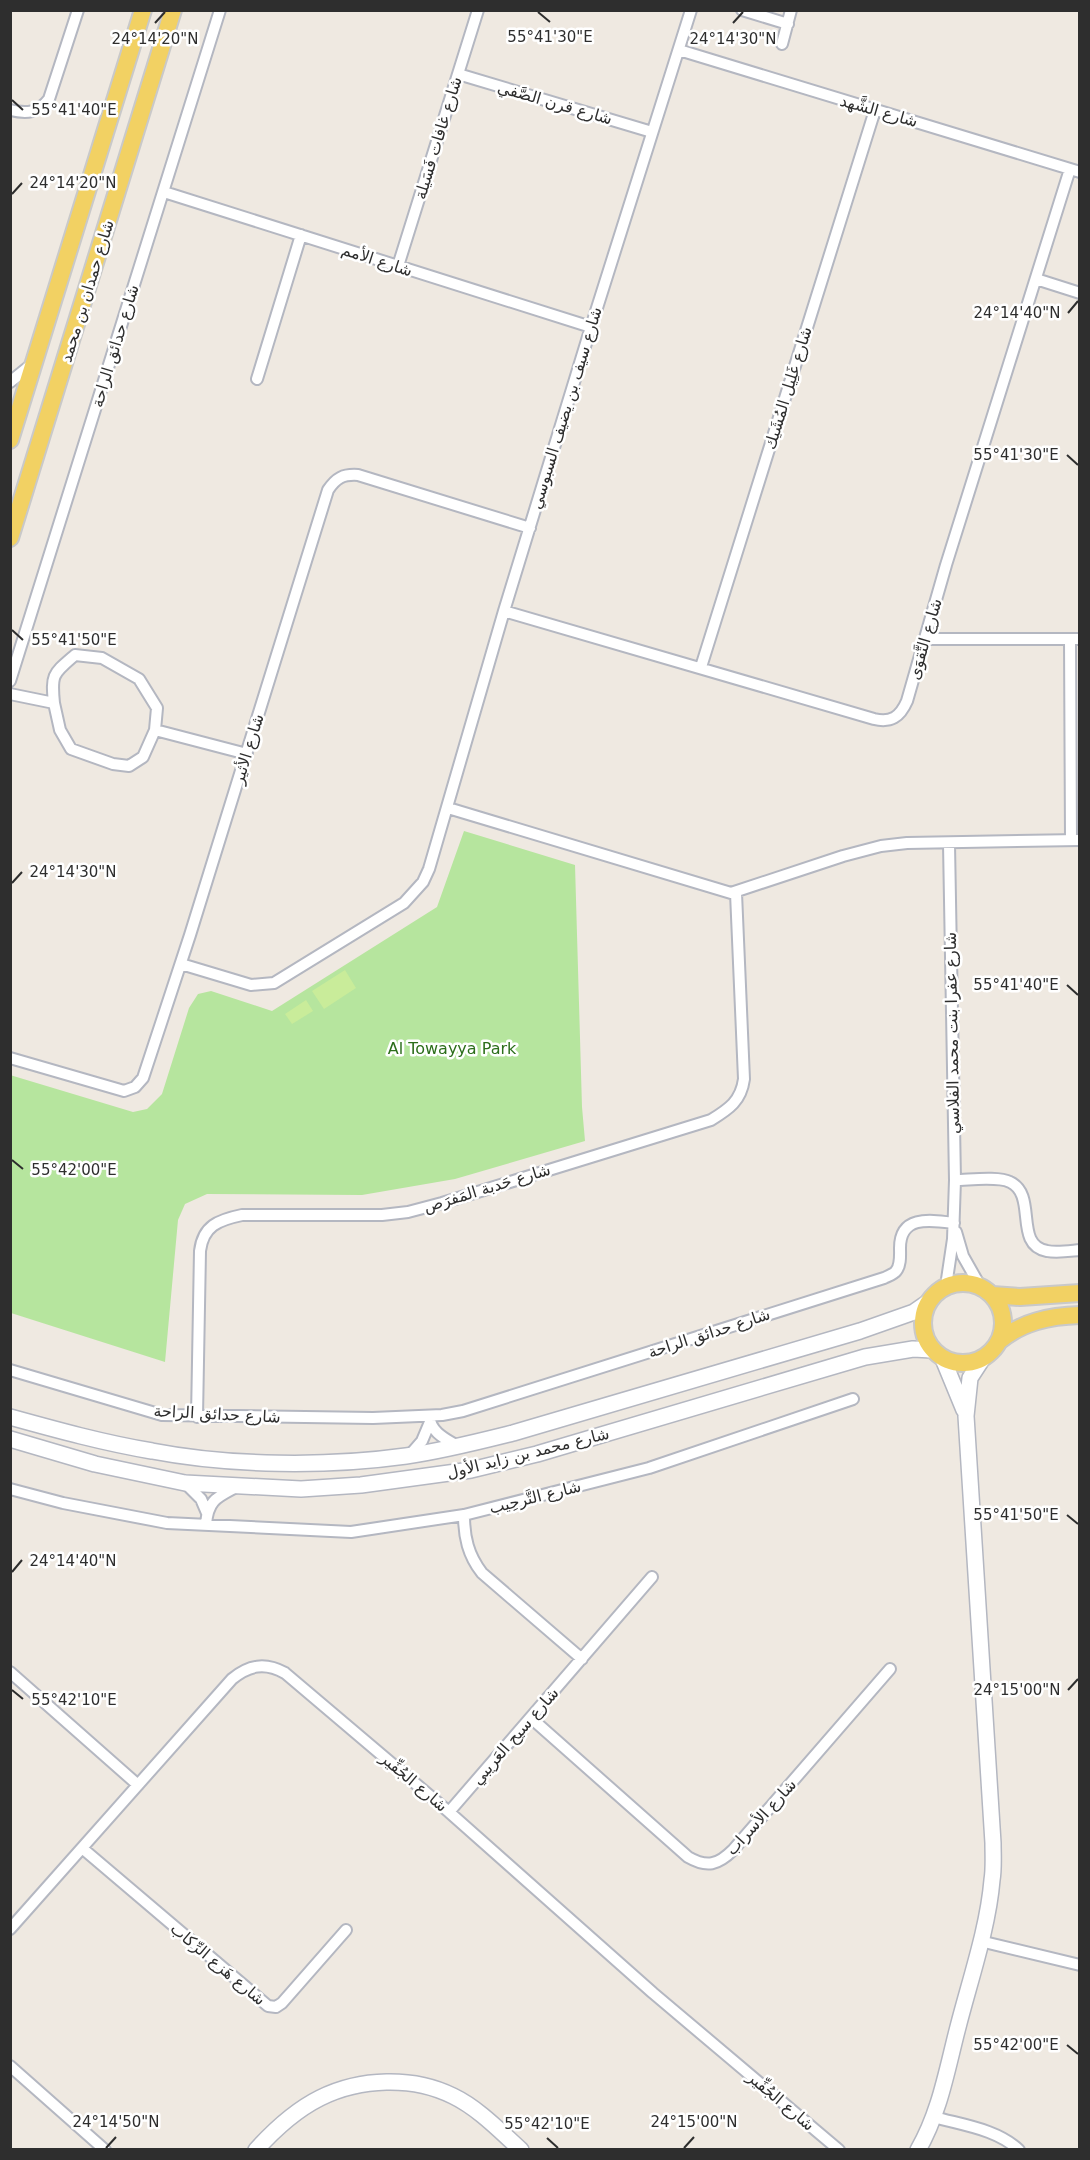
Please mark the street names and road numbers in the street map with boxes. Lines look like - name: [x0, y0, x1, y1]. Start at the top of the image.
- street label: شارع غافات فَسَيلة: [410, 74, 467, 202]
- street label: شارع قرن الصَّفي: [495, 78, 615, 129]
- street label: شارع الشَّهد: [838, 89, 921, 132]
- street label: شارع حمدان بن محمد: [56, 218, 119, 365]
- street label: شارع الأمم: [339, 239, 415, 281]
- street label: شارع حدائق الراحة: [87, 282, 144, 410]
- street label: شارع سيف بن يضيف السبوسي: [526, 305, 607, 512]
- street label: شارع غَلِيل المُشَيك: [760, 324, 817, 452]
- street label: شارع التَّقوَى: [904, 596, 947, 682]
- street label: شارع الأثير: [227, 711, 269, 788]
- street label: شارع عفرا بنت محمد الفلاسي: [941, 932, 964, 1134]
- street label: شارع حَدبة المَفرَص: [421, 1160, 553, 1217]
- street label: شارع حدائق الراحة: [646, 1304, 773, 1363]
- street label: شارع حدائق الراحة: [153, 1401, 281, 1428]
- street label: شارع محمد بن زايد الأول: [444, 1423, 612, 1483]
- street label: شارع التَّرحِيب: [487, 1476, 583, 1519]
- street label: شارع سيح العَريبي: [468, 1683, 563, 1789]
- street label: شارع الجُفِّير: [375, 1746, 453, 1816]
- street label: شارع الأسراب: [721, 1774, 801, 1860]
- street label: شارع هَزع الرِّكاب: [166, 1919, 269, 2010]
- street label: شارع الجُفِّير: [742, 2065, 820, 2135]

